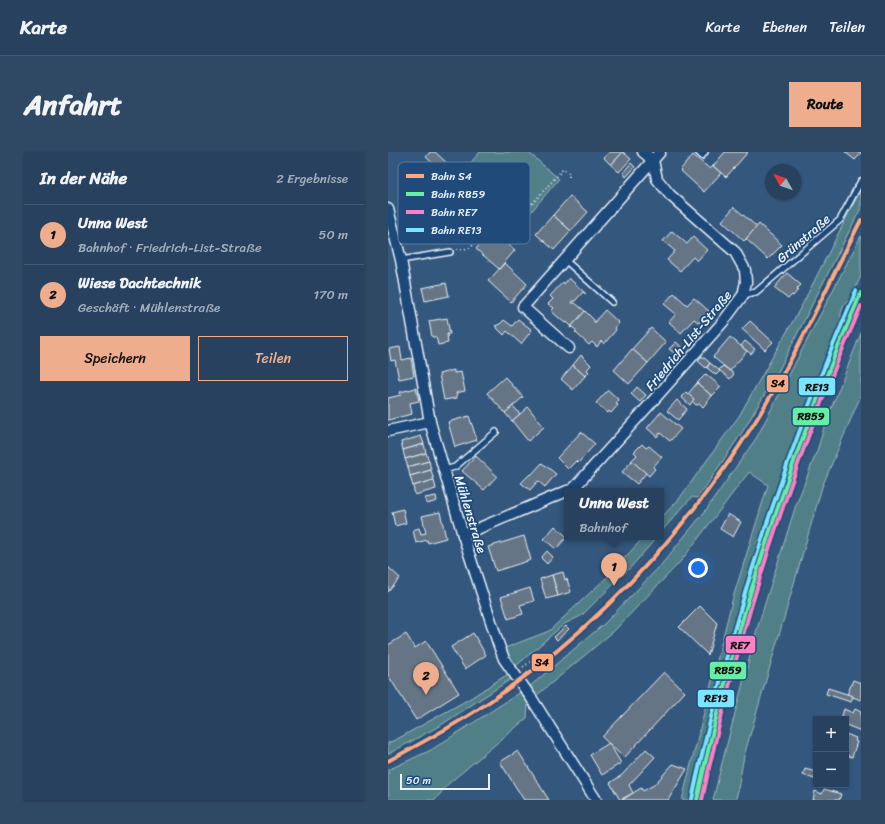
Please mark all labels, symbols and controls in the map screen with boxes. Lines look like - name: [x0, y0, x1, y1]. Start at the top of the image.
- text: Karte: [20, 11, 67, 44]
- text: Karte: [706, 15, 740, 40]
- text: Ebenen: [762, 15, 807, 40]
- text: Teilen: [829, 15, 865, 40]
- text: Anfahrt: [24, 80, 122, 129]
- button: Route: [789, 82, 861, 127]
- legend: [398, 162, 530, 244]
- text: In der Nähe: [40, 163, 127, 193]
- north arrow: [765, 164, 801, 200]
- text: 2 Ergebnisse: [276, 167, 348, 190]
- text: Bahn S4: [431, 167, 472, 186]
- text: Bahn RB59: [431, 185, 485, 204]
- text: Bahn RE7: [431, 203, 478, 222]
- street label: Grünstraße: [771, 208, 836, 269]
- text: Unna West: [78, 210, 148, 236]
- text: Bahn RE13: [431, 221, 482, 240]
- text: 1: [50, 223, 56, 246]
- text: 50 m: [318, 223, 348, 246]
- text: Bahnhof · Friedrich-List-Straße: [78, 236, 262, 259]
- text: Wiese Dachtechnik: [78, 270, 201, 296]
- text: 2: [49, 283, 57, 306]
- text: 170 m: [313, 283, 348, 306]
- street label: Friedrich-List-Straße: [639, 285, 738, 396]
- text: Geschäft · Mühlenstraße: [78, 296, 220, 319]
- button: Speichern: [40, 336, 190, 381]
- button: Teilen: [198, 336, 348, 381]
- line badge: S4: [766, 374, 789, 393]
- text: S4: [770, 374, 785, 393]
- line badge: RE13: [798, 377, 836, 396]
- text: RE13: [804, 378, 830, 397]
- line badge: RB59: [792, 407, 830, 426]
- text: RB59: [796, 407, 825, 426]
- street label: Mühlenstraße: [448, 472, 493, 556]
- popup: [564, 488, 664, 540]
- text: Unna West: [579, 490, 649, 516]
- text: Bahnhof: [579, 516, 627, 539]
- pin: 1: [601, 553, 627, 586]
- your location: [688, 558, 708, 578]
- line badge: RE7: [725, 635, 756, 654]
- text: RE7: [729, 636, 751, 655]
- line badge: S4: [531, 653, 554, 672]
- text: S4: [534, 653, 549, 672]
- line badge: RB59: [709, 661, 747, 680]
- text: RB59: [713, 661, 742, 680]
- pin: 2: [413, 662, 439, 695]
- line badge: RE13: [697, 689, 735, 708]
- text: RE13: [703, 689, 729, 708]
- map controls: [813, 716, 849, 788]
- button: +: [813, 716, 849, 752]
- button: −: [813, 752, 849, 788]
- text: 50 m: [406, 771, 431, 790]
- scale bar: [400, 772, 490, 791]

